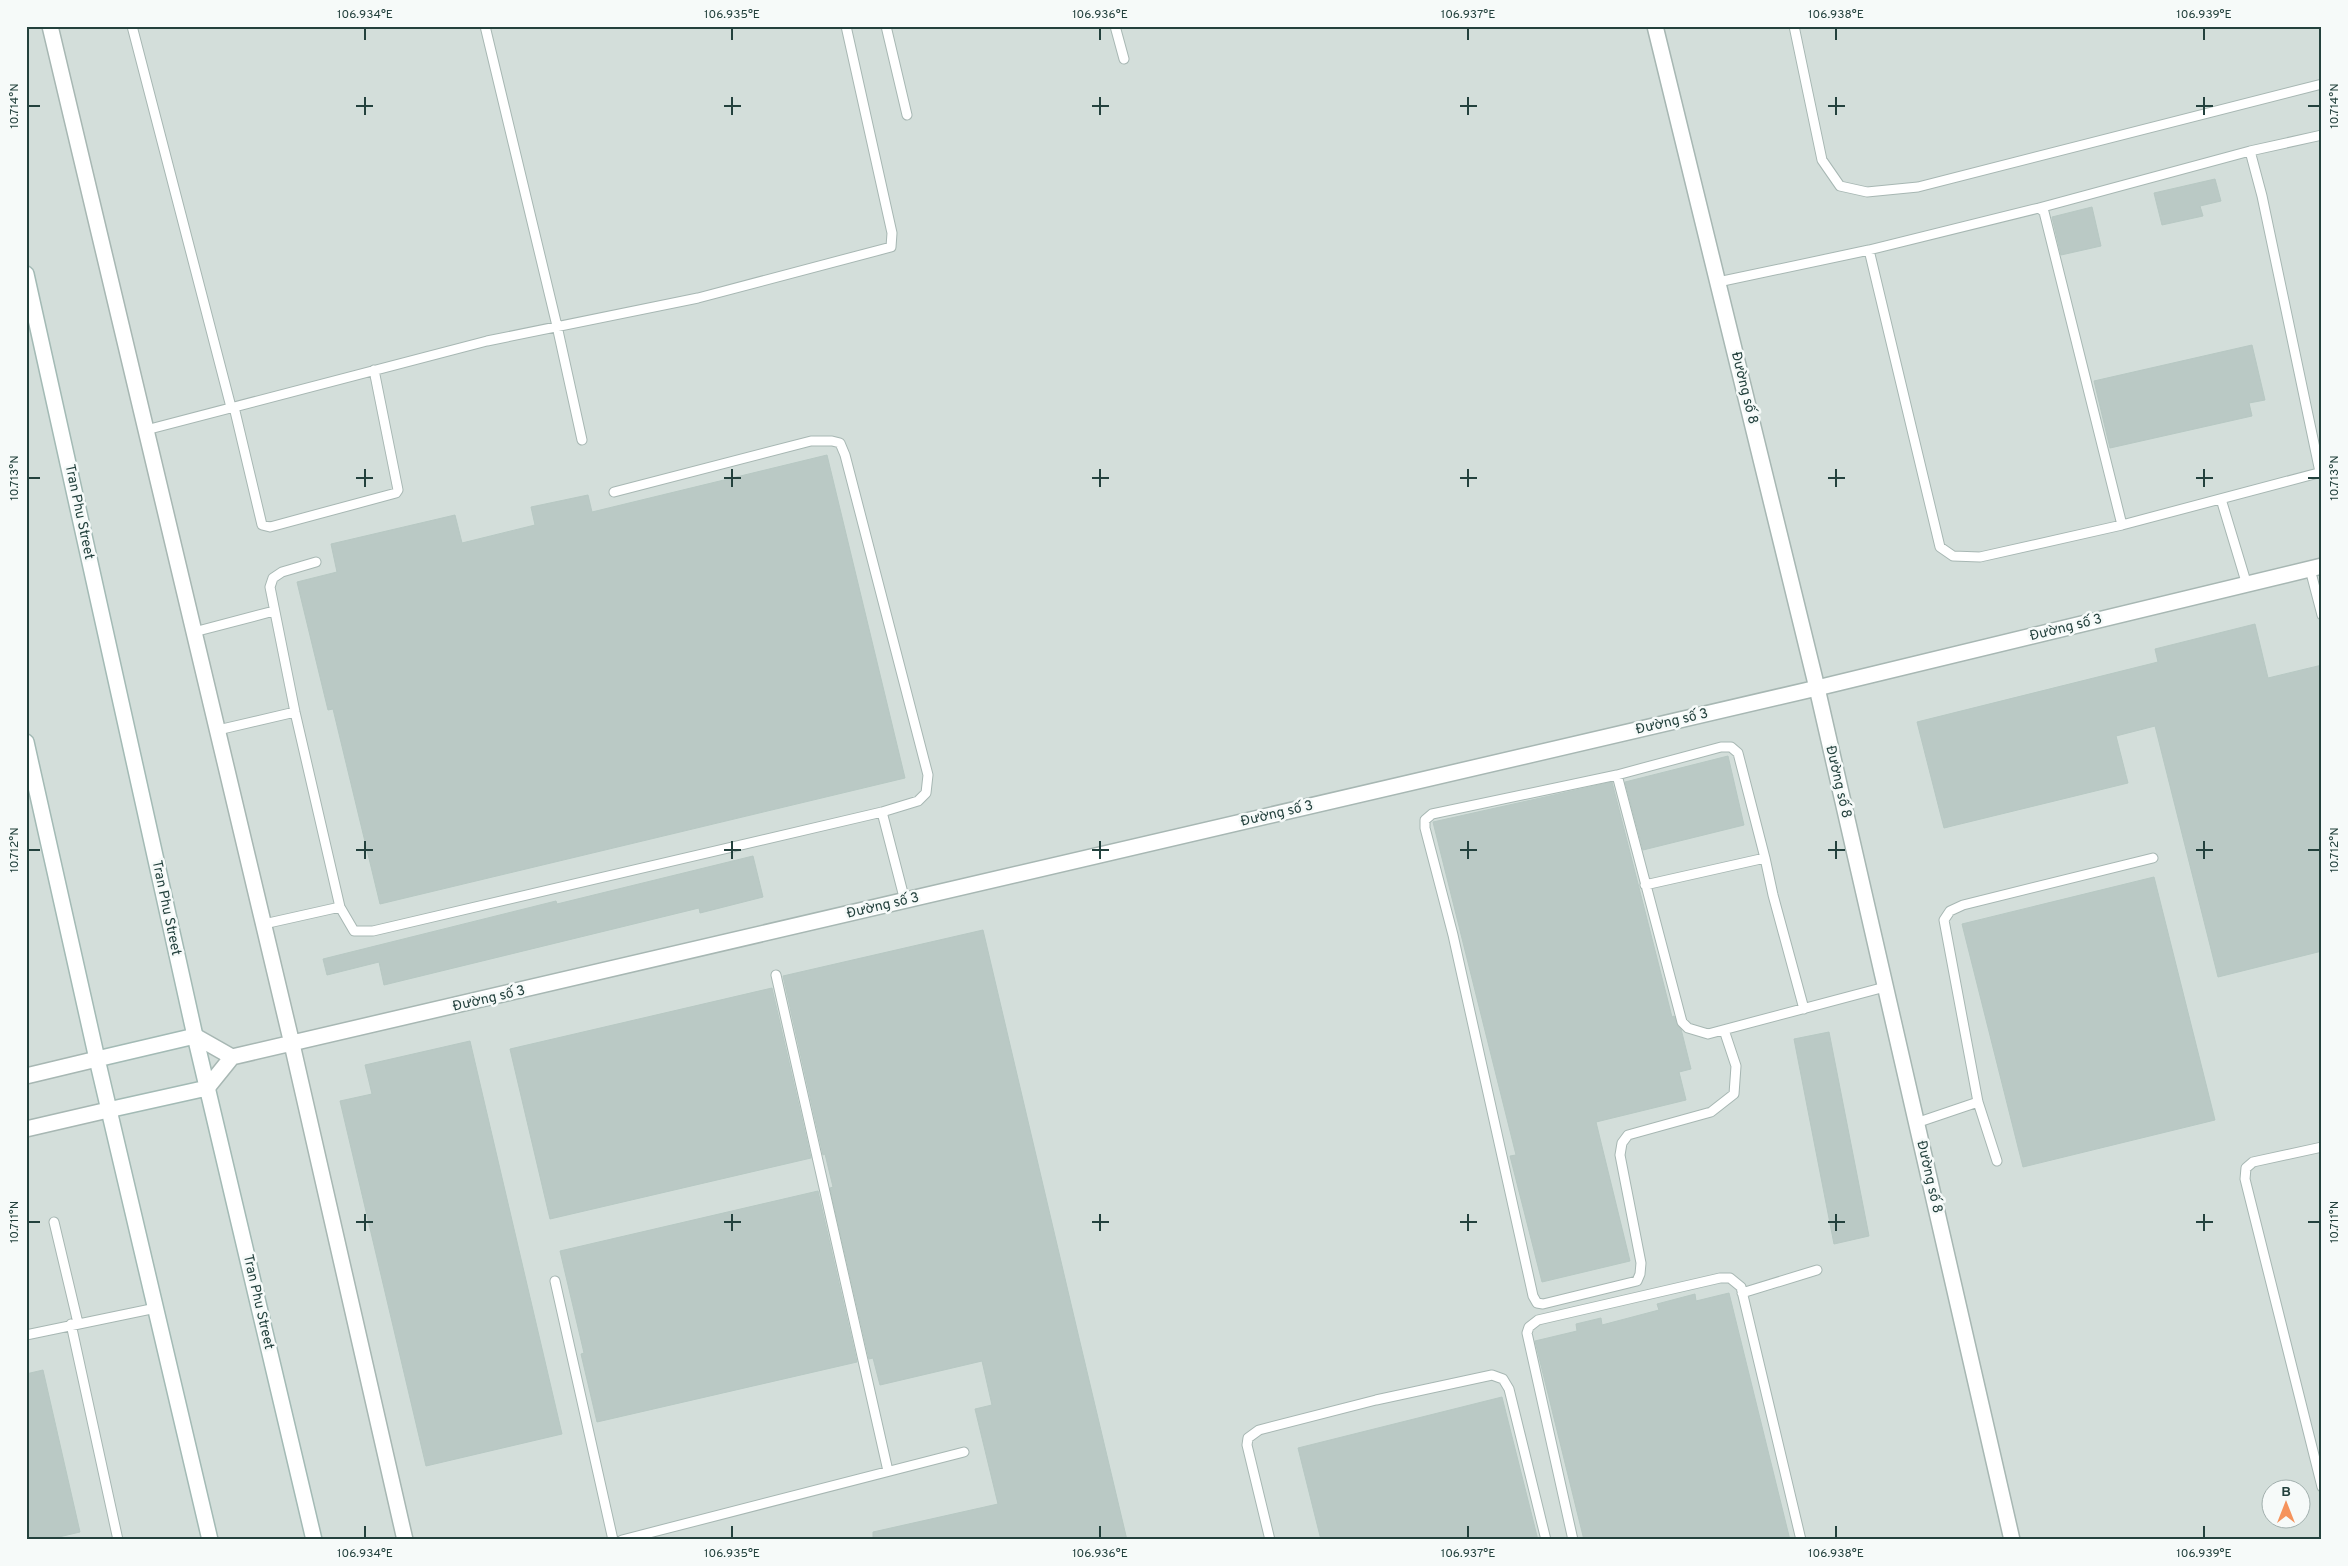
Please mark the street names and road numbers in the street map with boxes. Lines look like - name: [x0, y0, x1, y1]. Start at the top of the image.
- street label: Đường số 8: [1727, 350, 1761, 426]
- street label: Tran Phu Street: [61, 463, 97, 561]
- street label: Đường số 3: [2028, 611, 2104, 645]
- street label: Đường số 3: [1634, 705, 1710, 739]
- street label: Đường số 8: [1821, 744, 1855, 820]
- street label: Đường số 3: [1239, 797, 1315, 831]
- street label: Tran Phu Street: [148, 859, 184, 957]
- street label: Đường số 3: [845, 889, 921, 923]
- street label: Đường số 3: [451, 982, 527, 1016]
- street label: Đường số 8: [1912, 1139, 1946, 1215]
- street label: Tran Phu Street: [239, 1253, 277, 1351]

